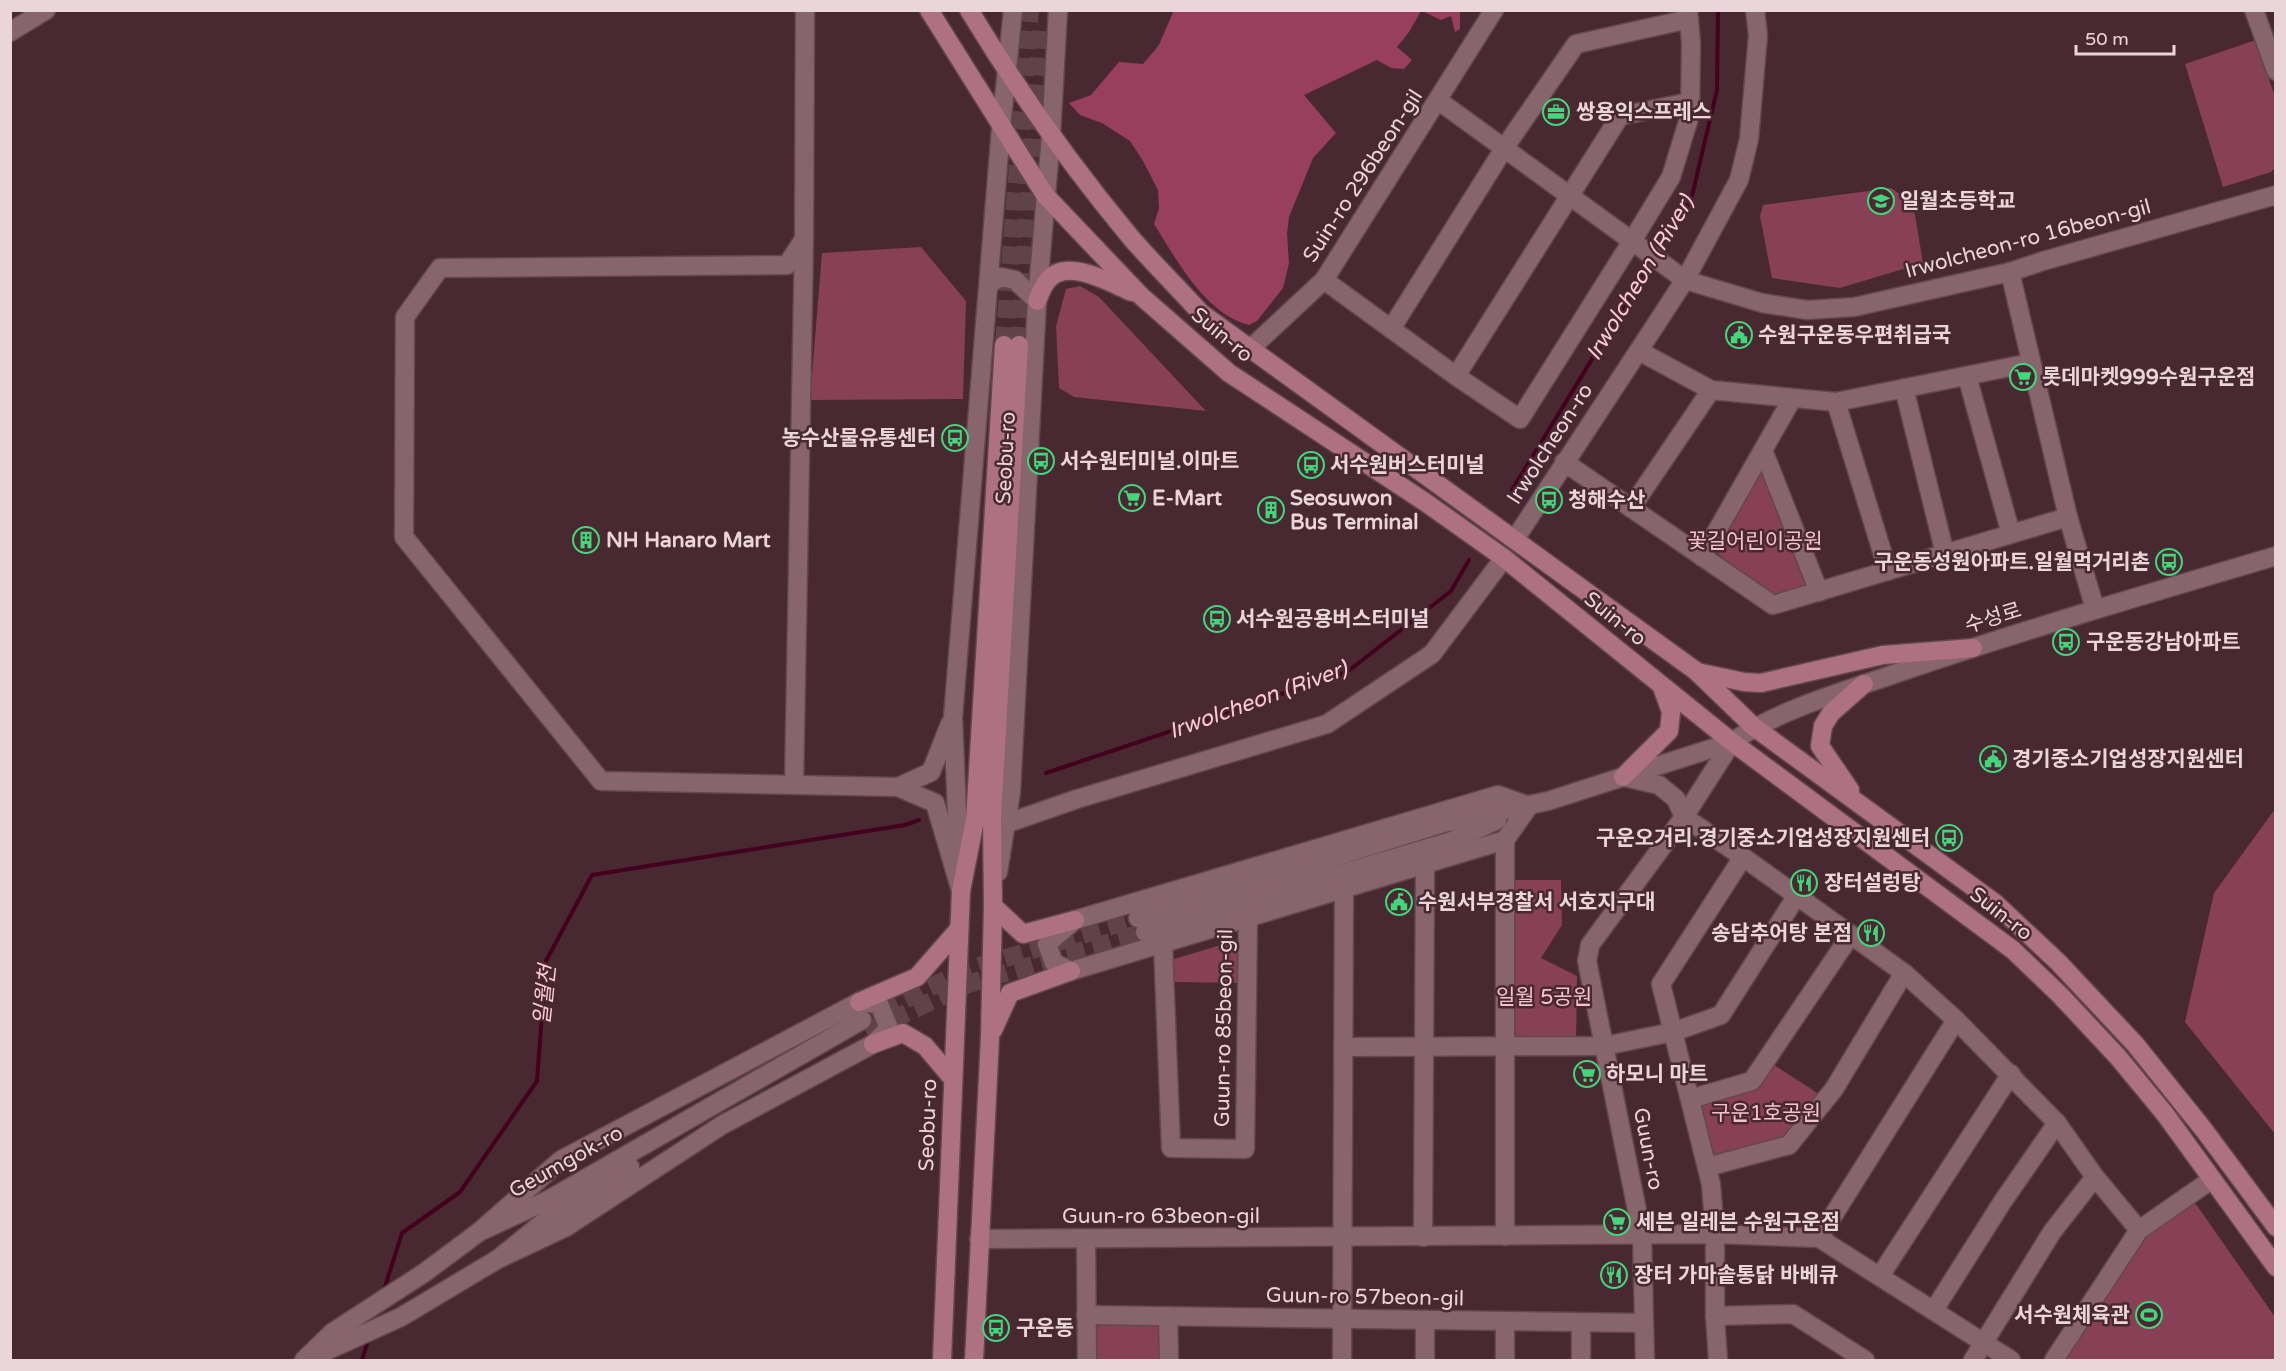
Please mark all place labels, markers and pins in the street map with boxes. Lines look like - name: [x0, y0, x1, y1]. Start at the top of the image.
- office icon: 쌍용익스프레스: [1541, 97, 1571, 127]
- place label: 쌍용익스프레스: [1576, 100, 1711, 125]
- school or university icon: 일월초등학교: [1866, 186, 1896, 216]
- place label: 일월초등학교: [1900, 189, 2016, 214]
- public building icon: 수원구운동우편취급국: [1724, 320, 1754, 350]
- place label: 수원구운동우편취급국: [1758, 323, 1951, 348]
- supermarket icon: 롯데마켓999수원구운점: [2008, 362, 2038, 392]
- place label: 롯데마켓999수원구운점: [2042, 365, 2255, 390]
- bus stop icon: 농수산물유통센터: [940, 423, 970, 453]
- place label: 농수산물유통센터: [781, 426, 936, 451]
- bus stop icon: 서수원터미널.이마트: [1026, 446, 1056, 476]
- place label: 서수원터미널.이마트: [1060, 449, 1239, 474]
- bus stop icon: 서수원버스터미널: [1296, 450, 1326, 480]
- place label: 서수원버스터미널: [1330, 453, 1485, 478]
- supermarket icon: E-Mart: [1117, 483, 1147, 513]
- bus stop icon: 청해수산: [1534, 485, 1564, 515]
- place label: E-Mart: [1152, 486, 1222, 511]
- place label: Seosuwon Bus Terminal: [1290, 486, 1418, 535]
- place label: 청해수산: [1568, 488, 1645, 513]
- building icon: Seosuwon Bus Terminal: [1256, 495, 1286, 525]
- building icon: NH Hanaro Mart: [571, 525, 601, 555]
- place label: NH Hanaro Mart: [606, 528, 771, 553]
- bus stop icon: 구운동성원아파트.일월먹거리촌: [2154, 547, 2184, 577]
- place label: 구운동성원아파트.일월먹거리촌: [1874, 550, 2150, 575]
- bus stop icon: 서수원공용버스터미널: [1202, 604, 1232, 634]
- place label: 서수원공용버스터미널: [1236, 607, 1429, 632]
- bus stop icon: 구운동강남아파트: [2051, 627, 2081, 657]
- place label: 구운동강남아파트: [2086, 630, 2241, 655]
- public building icon: 경기중소기업성장지원센터: [1978, 744, 2008, 774]
- place label: 경기중소기업성장지원센터: [2012, 747, 2244, 772]
- bus stop icon: 구운오거리.경기중소기업성장지원센터: [1934, 823, 1964, 853]
- place label: 구운오거리.경기중소기업성장지원센터: [1596, 826, 1930, 851]
- restaurant icon: 장터설렁탕: [1789, 868, 1819, 898]
- place label: 장터설렁탕: [1824, 871, 1921, 896]
- public building icon: 수원서부경찰서 서호지구대: [1384, 887, 1414, 917]
- place label: 수원서부경찰서 서호지구대: [1418, 890, 1655, 915]
- restaurant icon: 송담추어탕 본점: [1856, 918, 1886, 948]
- place label: 송담추어탕 본점: [1711, 921, 1852, 946]
- supermarket icon: 하모니 마트: [1572, 1059, 1602, 1089]
- place label: 하모니 마트: [1606, 1062, 1708, 1087]
- supermarket icon: 세븐 일레븐 수원구운점: [1602, 1207, 1632, 1237]
- place label: 세븐 일레븐 수원구운점: [1636, 1210, 1840, 1235]
- restaurant icon: 장터 가마솥통닭 바베큐: [1599, 1260, 1629, 1290]
- place label: 장터 가마솥통닭 바베큐: [1634, 1263, 1838, 1288]
- sports icon: 서수원체육관: [2134, 1300, 2164, 1330]
- place label: 서수원체육관: [2014, 1303, 2130, 1328]
- bus stop icon: 구운동: [981, 1313, 1011, 1343]
- place label: 구운동: [1016, 1316, 1074, 1341]

